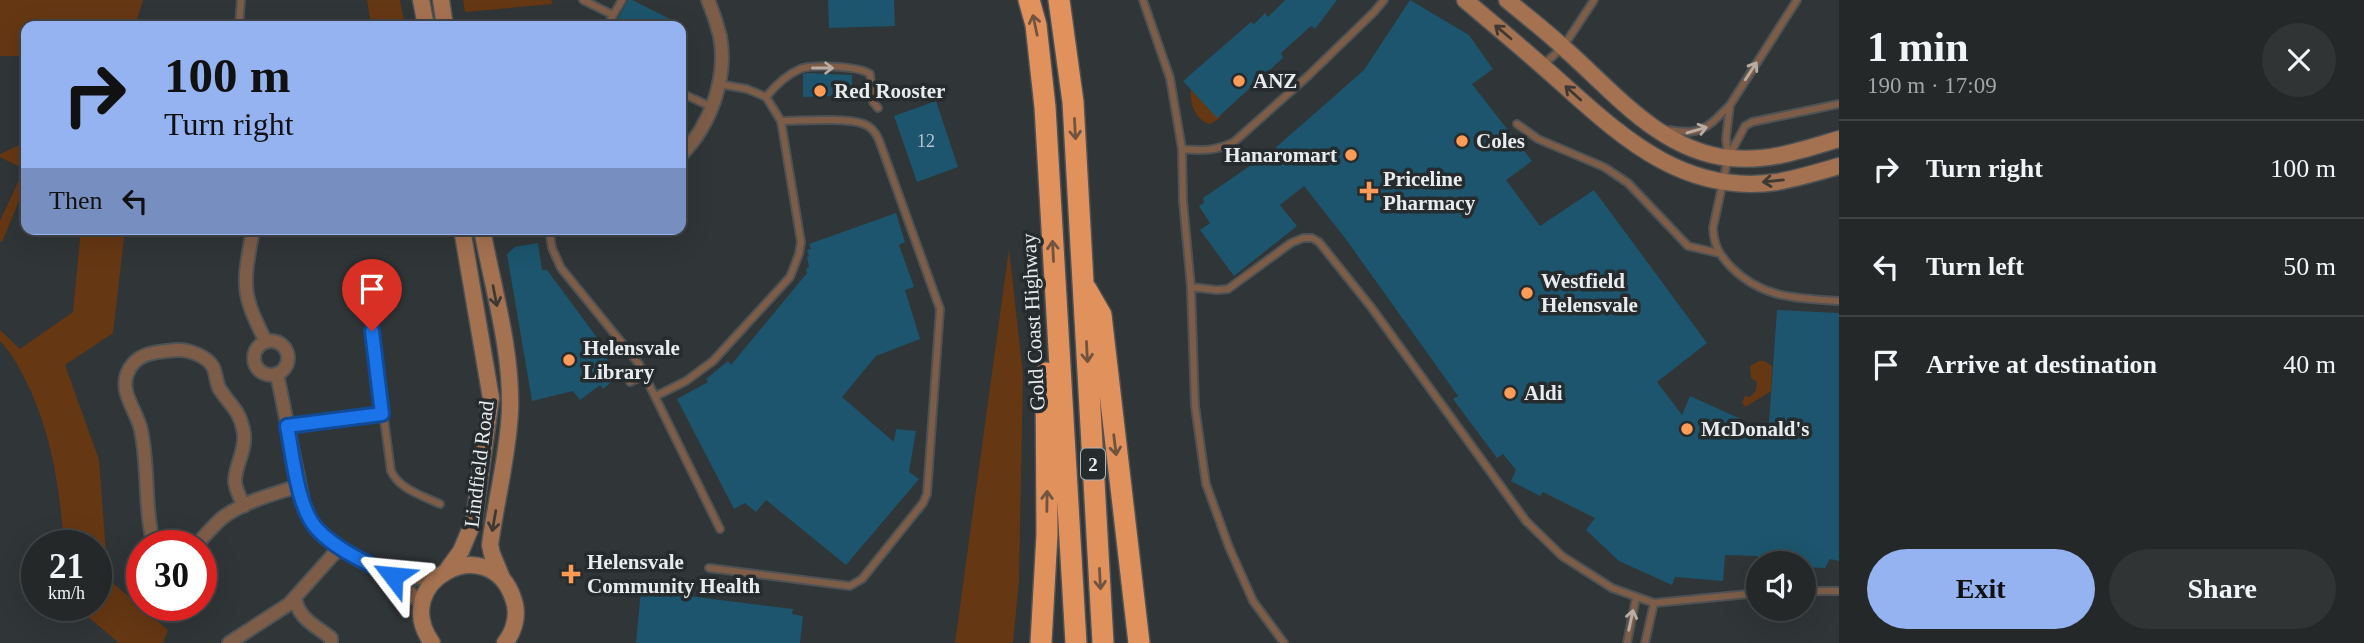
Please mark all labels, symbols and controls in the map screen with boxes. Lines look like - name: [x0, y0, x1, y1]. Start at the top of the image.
- one-way arrow: [1027, 14, 1041, 37]
- button: close: [2262, 23, 2336, 97]
- text: 1 min: [1867, 24, 1969, 70]
- one-way arrow: [1495, 25, 1513, 40]
- text: 100 m: [164, 48, 291, 103]
- icon: right: [49, 49, 140, 140]
- one-way arrow: [812, 61, 835, 75]
- one-way arrow: [1744, 62, 1758, 82]
- place label: ANZ: [1253, 69, 1297, 93]
- marker: ANZ: [1231, 73, 1247, 89]
- text: 190 m · 17:09: [1867, 73, 1997, 98]
- place label: Red Rooster: [834, 79, 945, 103]
- marker: Red Rooster: [812, 83, 828, 99]
- one-way arrow: [1564, 85, 1582, 101]
- text: Turn right: [164, 106, 294, 142]
- one-way arrow: [1069, 117, 1082, 139]
- one-way arrow: [1686, 122, 1708, 135]
- place label: Coles: [1476, 129, 1525, 153]
- house number: 12: [917, 131, 935, 151]
- marker: Coles: [1454, 133, 1470, 149]
- place label: Hanaromart: [1224, 143, 1337, 167]
- marker: Hanaromart: [1343, 147, 1359, 163]
- icon: right: [1867, 150, 1905, 188]
- text: Turn right: [1926, 154, 2043, 183]
- text: 100 m: [2270, 154, 2336, 183]
- place label: Priceline Pharmacy: [1383, 167, 1476, 215]
- one-way arrow: [1762, 175, 1785, 188]
- icon: left: [116, 182, 154, 220]
- marker: Priceline Pharmacy: [1361, 183, 1377, 199]
- text: Then: [49, 186, 102, 215]
- street label: Gold Coast Highway: [1016, 232, 1050, 411]
- one-way arrow: [1046, 241, 1059, 263]
- icon: left: [1867, 248, 1905, 286]
- text: Turn left: [1926, 252, 2024, 281]
- text: 50 m: [2283, 252, 2336, 281]
- pin: [342, 259, 402, 331]
- place label: Westfield Helensvale: [1541, 269, 1638, 317]
- icon: arrive: [353, 270, 391, 308]
- one-way arrow: [488, 284, 502, 307]
- marker: Westfield Helensvale: [1519, 285, 1535, 301]
- place label: Helensvale Library: [583, 336, 680, 384]
- one-way arrow: [1080, 341, 1093, 364]
- icon: arrive: [1867, 346, 1905, 384]
- text: Arrive at destination: [1926, 350, 2157, 379]
- text: 40 m: [2283, 350, 2336, 379]
- marker: Helensvale Library: [561, 352, 577, 368]
- place label: Aldi: [1524, 381, 1563, 405]
- marker: Aldi: [1502, 385, 1518, 401]
- street label: Lindfield Road: [459, 399, 499, 529]
- place label: McDonald's: [1701, 417, 1810, 441]
- marker: McDonald's: [1679, 421, 1695, 437]
- one-way arrow: [1109, 433, 1122, 455]
- road number: 2: [1081, 449, 1105, 480]
- one-way arrow: [1040, 490, 1054, 513]
- one-way arrow: [487, 509, 500, 532]
- speed limit sign: 30: [126, 530, 217, 621]
- position arrow: [356, 539, 430, 613]
- text: 21: [49, 547, 84, 586]
- button: Exit: [1867, 549, 2095, 629]
- button: Share: [2109, 549, 2336, 629]
- place label: Helensvale Community Health: [587, 550, 761, 598]
- map controls: [1746, 551, 1816, 621]
- button: sound: [1746, 551, 1816, 621]
- marker: Helensvale Community Health: [561, 564, 581, 584]
- one-way arrow: [1093, 568, 1106, 591]
- text: km/h: [48, 583, 85, 603]
- one-way arrow: [1625, 609, 1639, 632]

